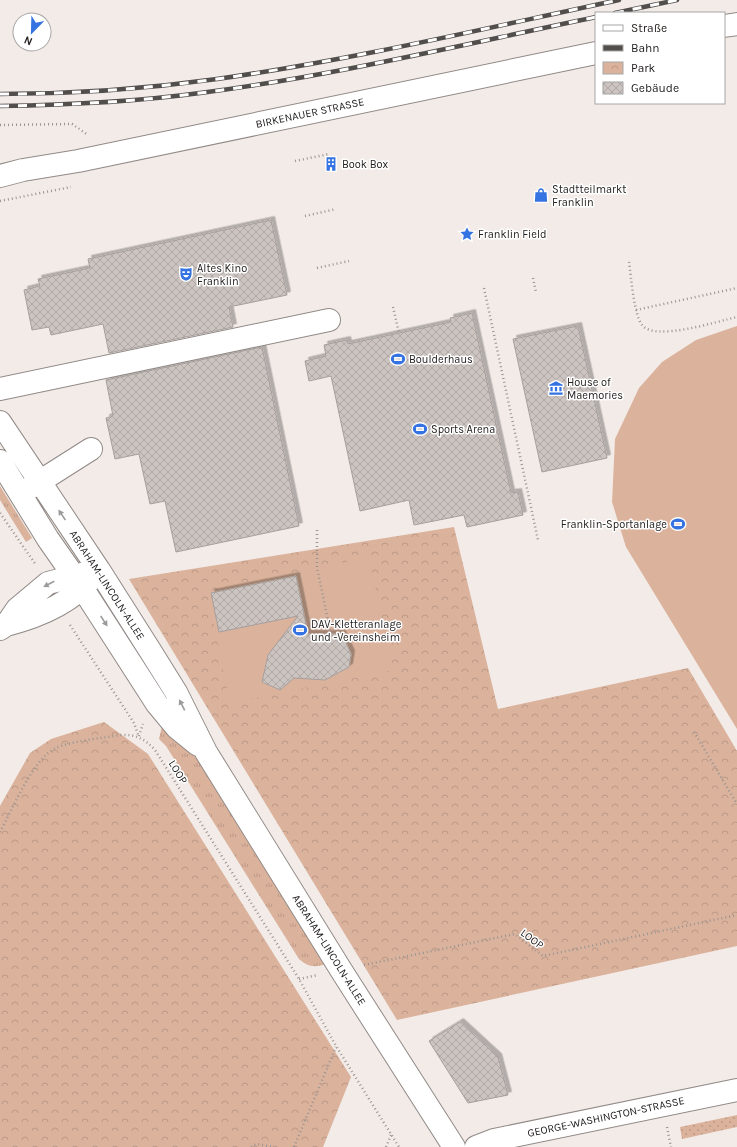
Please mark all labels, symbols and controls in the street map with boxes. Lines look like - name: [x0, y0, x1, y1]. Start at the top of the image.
- north arrow: [12, 12, 52, 52]
- legend: [595, 12, 725, 104]
- text: Straße: [631, 21, 667, 35]
- text: N: [22, 33, 34, 48]
- text: Bahn: [631, 41, 660, 55]
- text: Park: [631, 61, 656, 75]
- text: Gebäude: [631, 81, 679, 95]
- street label: BIRKENAUER STRASSE: [254, 95, 366, 131]
- building icon: Book Box: [323, 156, 339, 172]
- place label: Book Box: [342, 158, 389, 171]
- place label: Stadtteilmarkt Franklin: [552, 183, 626, 209]
- shop icon: Stadtteilmarkt Franklin: [533, 187, 549, 203]
- place icon: Franklin Field: [459, 226, 475, 242]
- place label: Franklin Field: [478, 228, 547, 241]
- place label: Altes Kino Franklin: [197, 262, 247, 288]
- theatre icon: Altes Kino Franklin: [178, 266, 194, 282]
- sports icon: Boulderhaus: [390, 351, 406, 367]
- place label: Boulderhaus: [409, 353, 473, 366]
- place label: House of Maemories: [567, 376, 623, 402]
- museum icon: House of Maemories: [548, 380, 564, 396]
- sports icon: Sports Arena: [412, 421, 428, 437]
- place label: Sports Arena: [431, 423, 495, 436]
- one-way arrow: [58, 509, 66, 520]
- sports icon: Franklin-Sportanlage: [670, 516, 686, 532]
- place label: Franklin-Sportanlage: [561, 518, 667, 531]
- street label: ABRAHAM-LINCOLN-ALLEE: [67, 528, 147, 642]
- one-way arrow: [43, 581, 54, 587]
- one-way arrow: [100, 616, 108, 627]
- place label: DAV-Kletteranlage und -Vereinsheim: [311, 618, 402, 644]
- sports icon: DAV-Kletteranlage und -Vereinsheim: [292, 622, 308, 638]
- one-way arrow: [179, 699, 185, 711]
- street label: LOOP: [166, 758, 190, 786]
- street label: ABRAHAM-LINCOLN-ALLEE: [290, 892, 368, 1008]
- street label: LOOP: [518, 926, 546, 952]
- street label: GEORGE-WASHINGTON-STRASSE: [526, 1094, 686, 1140]

